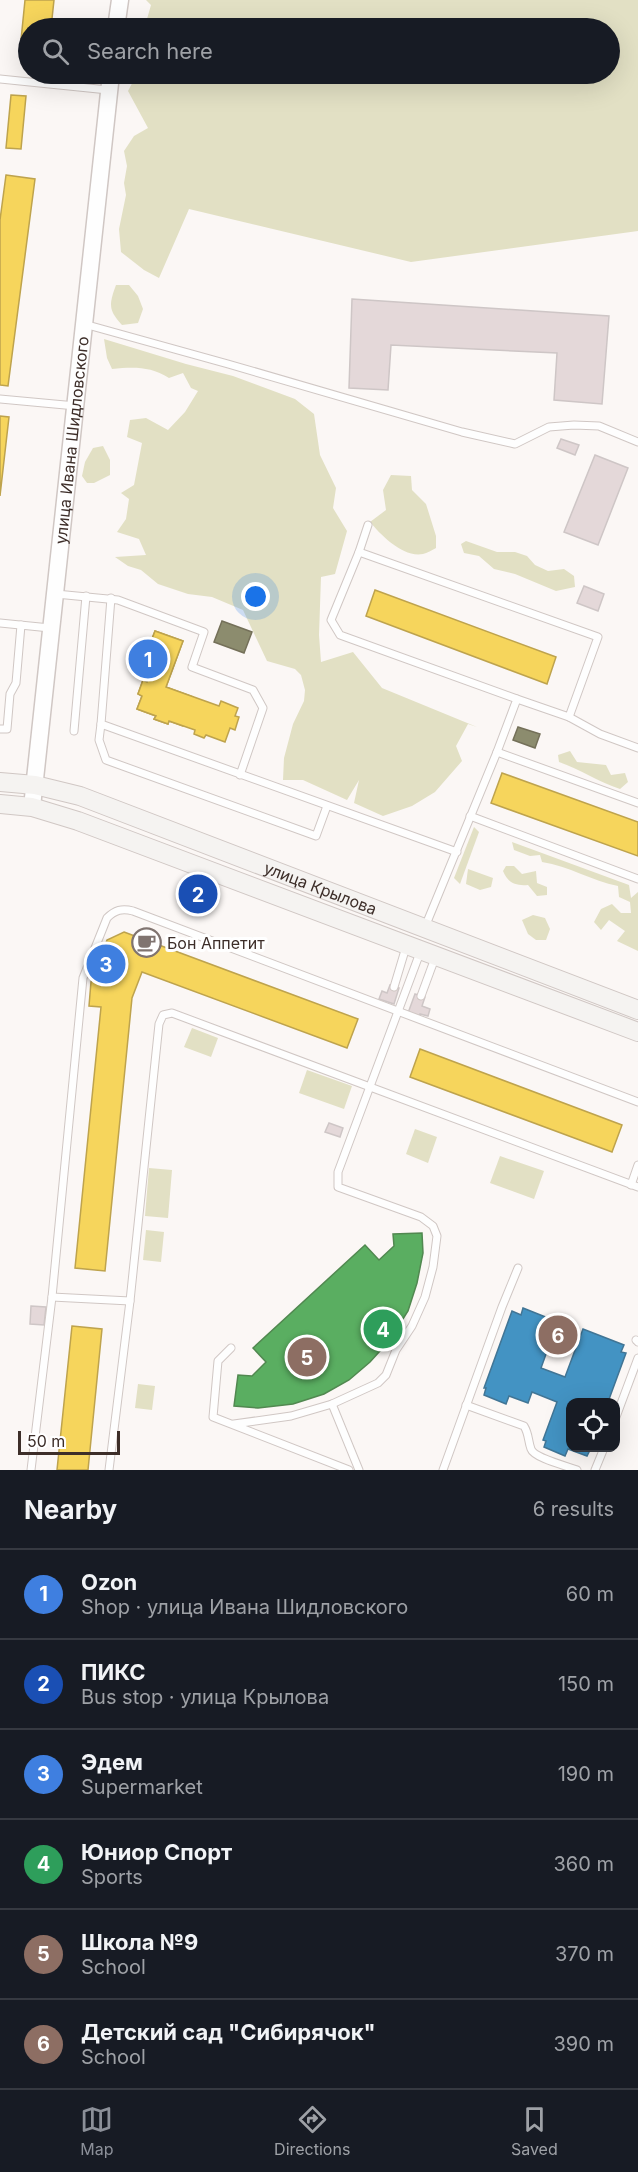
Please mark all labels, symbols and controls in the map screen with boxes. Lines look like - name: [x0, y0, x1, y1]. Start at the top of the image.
- search box: [18, 18, 620, 84]
- icon: search: [39, 35, 72, 68]
- text: Search here: [87, 38, 213, 64]
- street label: улица Ивана Шидловского: [50, 335, 93, 545]
- your location: [241, 582, 270, 611]
- pin: 1: [128, 636, 168, 682]
- street label: улица Крылова: [261, 858, 380, 919]
- pin: 2: [178, 872, 218, 916]
- cafe icon: Бон Аппетит: [130, 927, 162, 959]
- place label: Бон Аппетит: [167, 933, 265, 953]
- pin: 3: [86, 942, 126, 986]
- pin: 4: [364, 1306, 403, 1352]
- pin: 6: [538, 1312, 578, 1358]
- pin: 5: [288, 1334, 326, 1380]
- map controls: [566, 1398, 620, 1452]
- button: locate: [566, 1398, 620, 1452]
- scale bar: [18, 1428, 120, 1456]
- text: 50 m: [27, 1431, 65, 1451]
- text: Nearby: [24, 1494, 117, 1525]
- text: 6 results: [533, 1497, 614, 1521]
- text: Ozon: [81, 1569, 137, 1595]
- text: 1: [39, 1582, 48, 1606]
- text: 60 m: [566, 1582, 614, 1606]
- text: Shop · улица Ивана Шидловского: [81, 1595, 408, 1619]
- text: ПИКС: [81, 1659, 145, 1685]
- text: 2: [37, 1672, 50, 1696]
- text: 150 m: [558, 1672, 614, 1696]
- text: Bus stop · улица Крылова: [81, 1685, 329, 1709]
- text: Эдем: [81, 1749, 143, 1775]
- text: 3: [37, 1762, 50, 1786]
- text: 190 m: [558, 1762, 614, 1786]
- text: Supermarket: [81, 1775, 203, 1799]
- text: Юниор Спорт: [81, 1839, 232, 1865]
- text: 4: [37, 1852, 50, 1876]
- text: 360 m: [553, 1852, 614, 1876]
- text: Sports: [81, 1865, 143, 1889]
- text: Школа №9: [81, 1929, 198, 1955]
- text: 5: [37, 1942, 50, 1966]
- text: 370 m: [555, 1942, 614, 1966]
- text: School: [81, 1955, 146, 1979]
- text: Детский сад "Сибирячок": [81, 2019, 376, 2045]
- text: 6: [37, 2032, 50, 2056]
- text: 390 m: [553, 2032, 614, 2056]
- text: School: [81, 2045, 146, 2069]
- tab: Map: [80, 2103, 114, 2159]
- tab: Directions: [274, 2103, 350, 2159]
- tab: Saved: [511, 2103, 558, 2159]

